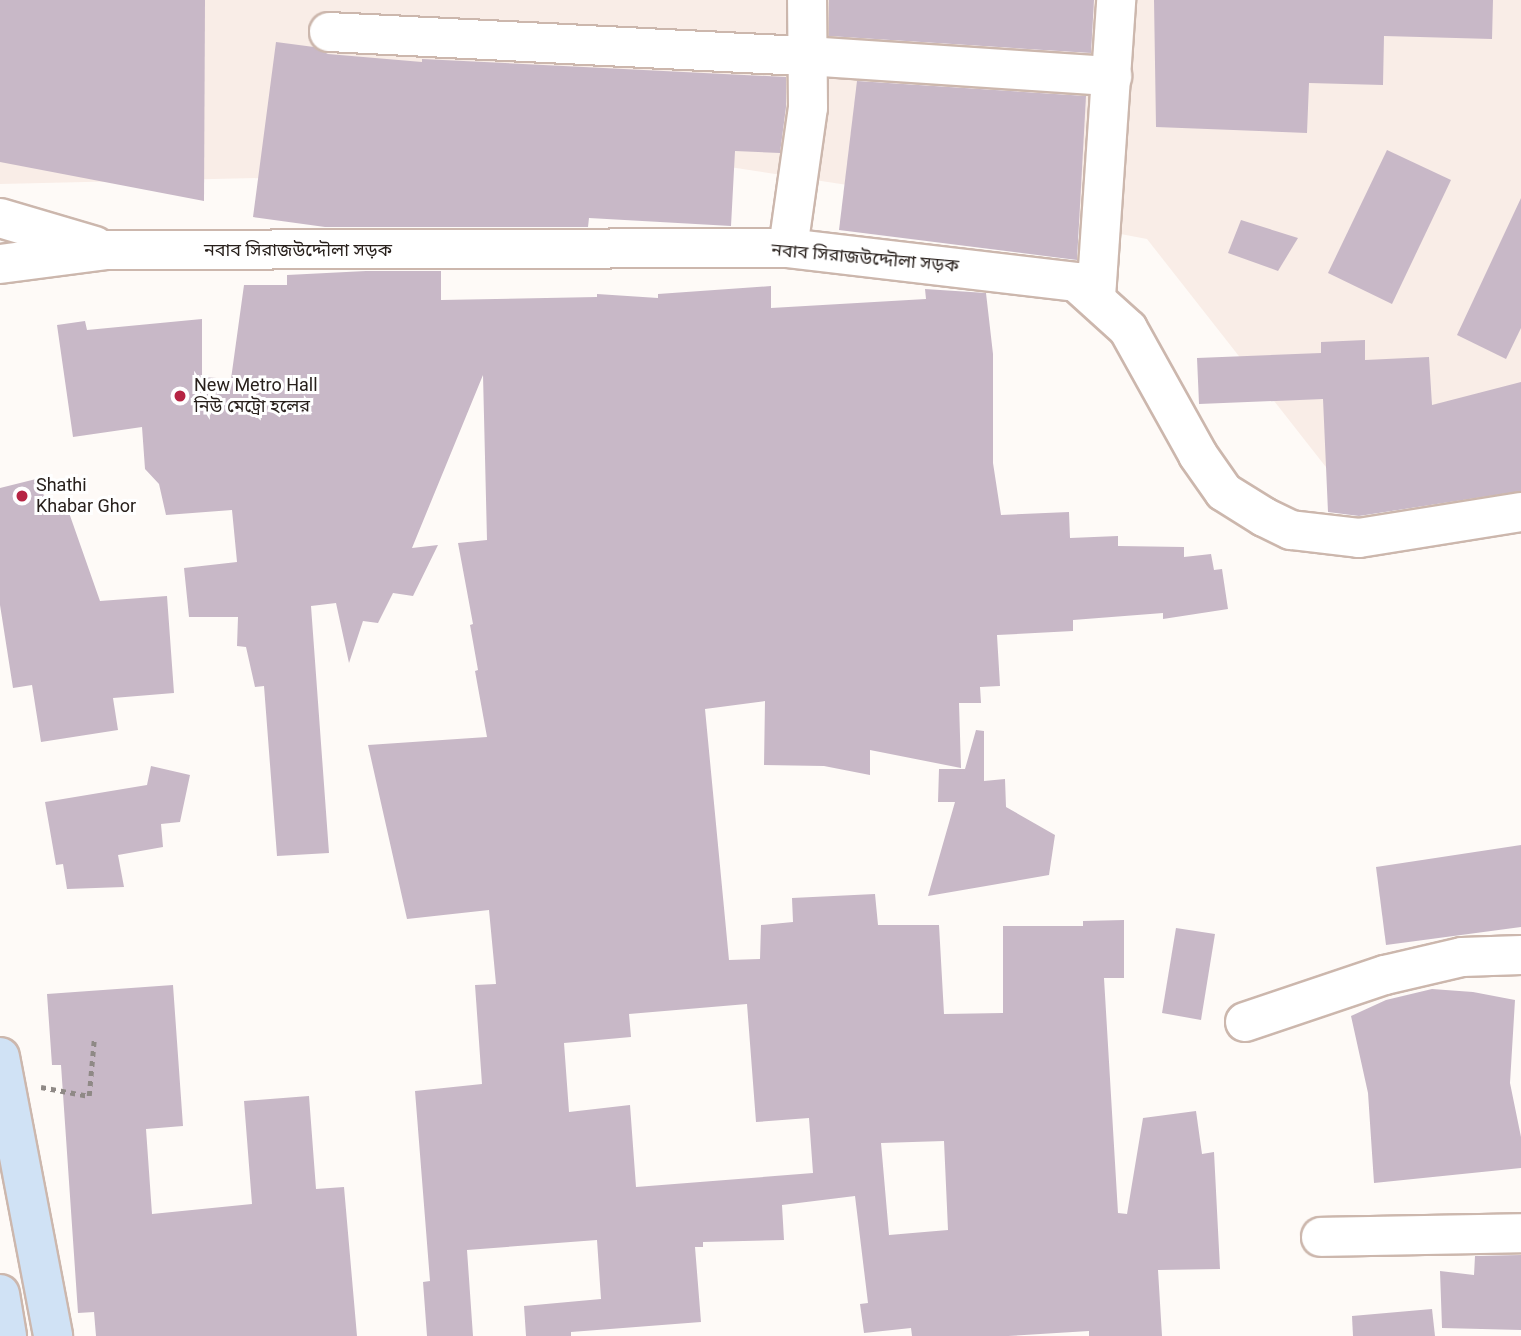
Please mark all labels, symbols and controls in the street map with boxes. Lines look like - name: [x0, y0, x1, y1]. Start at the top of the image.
- street label: নবাব সিরাজউদ্দৌলা সড়ক: [204, 239, 392, 261]
- street label: নবাব সিরাজউদ্দৌলা সড়ক: [770, 239, 960, 277]
- place label: New Metro Hall নিউ মেট্রো হলের: [194, 375, 318, 418]
- marker: New Metro Hall নিউ মেট্রো হলের: [172, 388, 188, 404]
- place label: Shathi Khabar Ghor: [36, 475, 136, 518]
- marker: Shathi Khabar Ghor: [14, 488, 30, 504]

